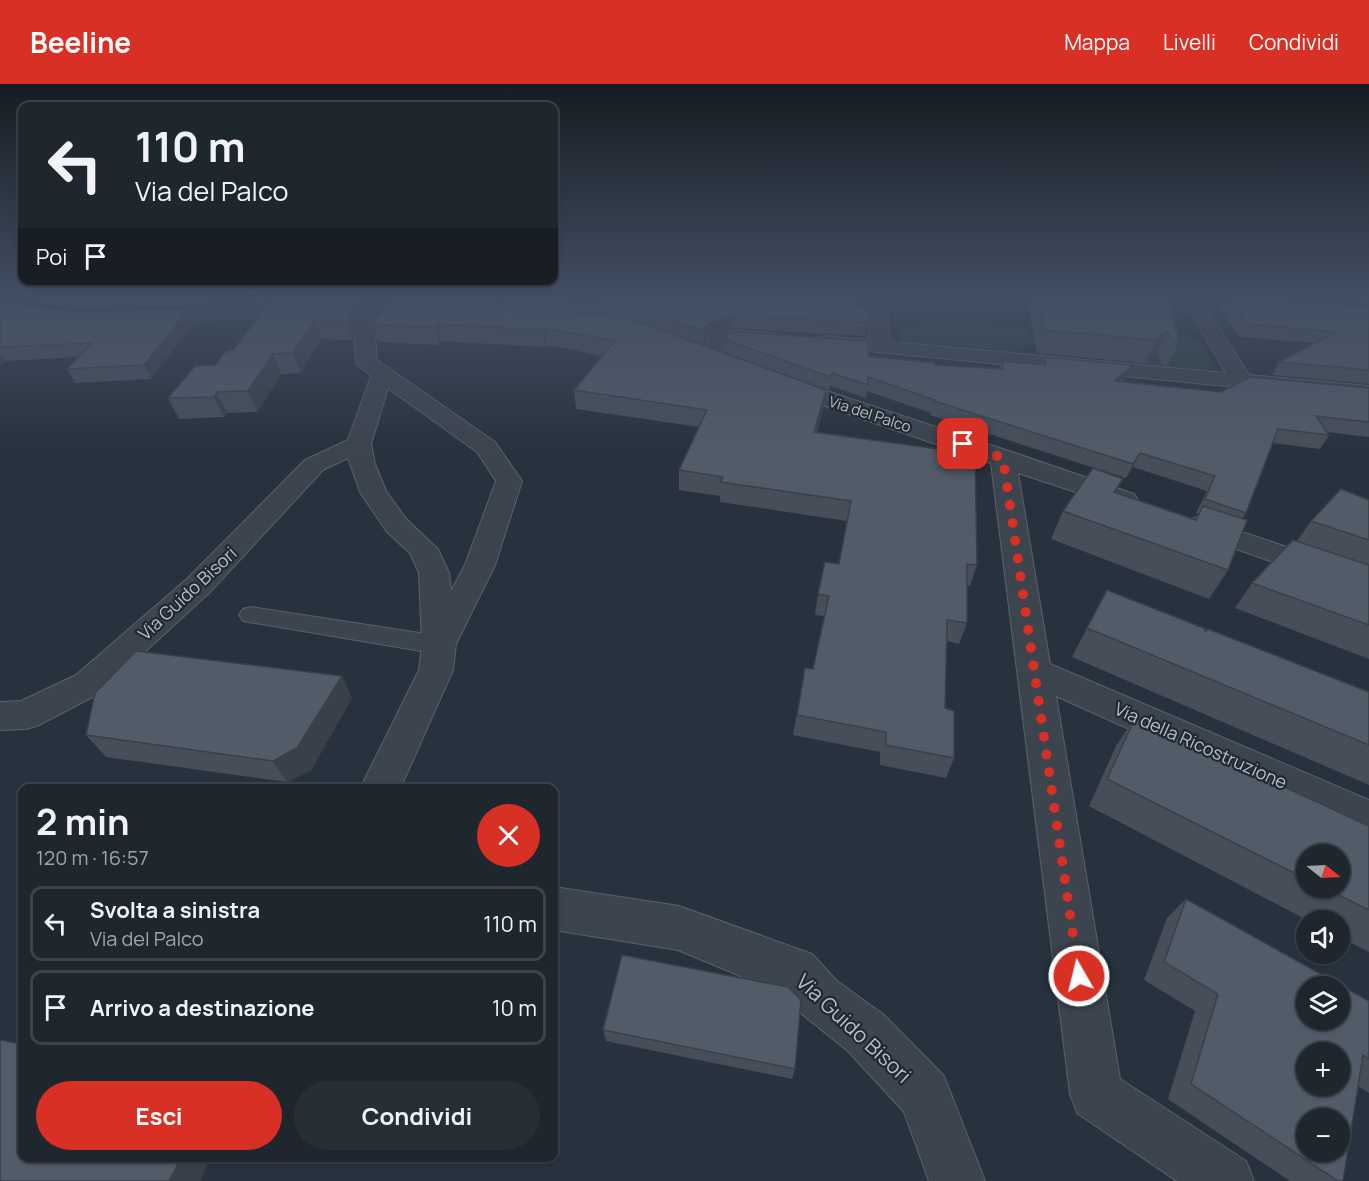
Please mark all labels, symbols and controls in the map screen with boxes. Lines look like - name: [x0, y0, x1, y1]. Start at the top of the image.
- text: Beeline: [30, 23, 131, 61]
- text: Mappa: [1064, 28, 1130, 56]
- text: Livelli: [1163, 28, 1216, 56]
- text: Condividi: [1249, 28, 1339, 56]
- text: 110 m: [135, 117, 246, 175]
- icon: left: [36, 126, 114, 204]
- text: Via del Palco: [135, 172, 288, 209]
- icon: arrive: [79, 240, 112, 273]
- text: Poi: [36, 242, 67, 272]
- street label: Via del Palco: [826, 391, 914, 437]
- pin: [937, 418, 988, 469]
- icon: arrive: [946, 427, 979, 460]
- street label: Via Guido Bisori: [132, 541, 242, 645]
- street label: Via della Ricostruzione: [1111, 696, 1291, 794]
- text: 2 min: [36, 797, 130, 846]
- button: close: [477, 804, 540, 867]
- text: 120 m · 16:57: [36, 844, 149, 871]
- north arrow: [1296, 844, 1350, 898]
- map controls: [1296, 844, 1350, 1162]
- text: Svolta a sinistra: [90, 895, 260, 925]
- icon: left: [39, 907, 72, 940]
- text: 110 m: [483, 909, 537, 939]
- button: sound: [1296, 910, 1350, 964]
- text: Via del Palco: [90, 925, 204, 952]
- position arrow: [1047, 944, 1111, 1008]
- street label: Via Guido Bisori: [790, 967, 918, 1089]
- button: layers: [1296, 976, 1350, 1030]
- icon: arrive: [39, 991, 72, 1024]
- text: Arrivo a destinazione: [90, 993, 314, 1023]
- text: 10 m: [492, 993, 537, 1023]
- button: +: [1296, 1042, 1350, 1096]
- button: Esci: [36, 1081, 282, 1150]
- button: Condividi: [294, 1081, 540, 1150]
- button: −: [1296, 1108, 1350, 1162]

